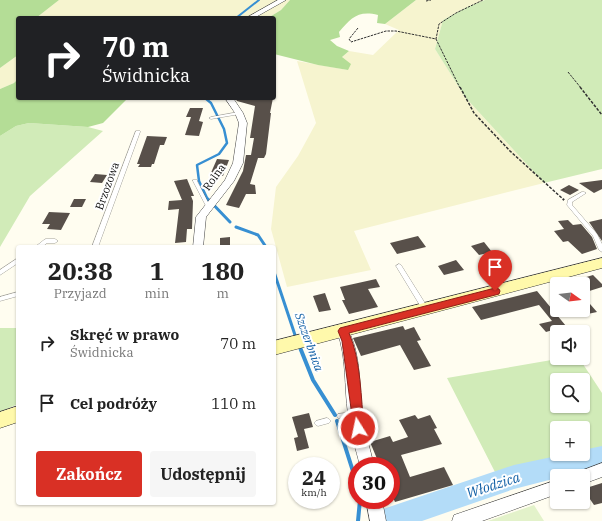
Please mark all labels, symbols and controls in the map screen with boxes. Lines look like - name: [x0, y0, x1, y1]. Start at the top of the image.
- text: 70 m: [102, 28, 169, 65]
- icon: right: [36, 32, 88, 84]
- text: Świdnicka: [102, 64, 190, 87]
- street label: Brzozowa: [92, 160, 122, 212]
- street label: Rolna: [200, 161, 228, 193]
- pin: [478, 250, 512, 291]
- text: 20:38: [48, 255, 113, 287]
- text: 1: [150, 255, 164, 287]
- text: 180: [201, 255, 244, 287]
- icon: arrive: [484, 256, 506, 278]
- north arrow: [550, 277, 590, 317]
- map controls: [550, 277, 590, 509]
- text: Przyjazd: [54, 285, 107, 302]
- text: min: [144, 285, 169, 302]
- text: m: [216, 285, 229, 302]
- water label: Szczerbnica: [292, 310, 327, 374]
- text: Skręć w prawo: [70, 325, 179, 344]
- button: sound: [550, 325, 590, 365]
- icon: right: [36, 332, 58, 354]
- text: 70 m: [220, 334, 256, 353]
- text: Świdnicka: [70, 344, 134, 361]
- button: search: [550, 373, 590, 413]
- icon: arrive: [36, 392, 58, 414]
- text: Cel podróży: [70, 394, 157, 413]
- text: 110 m: [211, 394, 256, 413]
- position arrow: [337, 407, 379, 449]
- button: +: [550, 421, 590, 461]
- button: Zakończ: [36, 451, 142, 497]
- button: Udostępnij: [150, 451, 256, 497]
- speed limit sign: 30: [348, 457, 400, 509]
- text: 24: [302, 464, 326, 491]
- water label: Włodzica: [464, 468, 522, 502]
- button: −: [550, 469, 590, 509]
- text: km/h: [301, 486, 327, 499]

